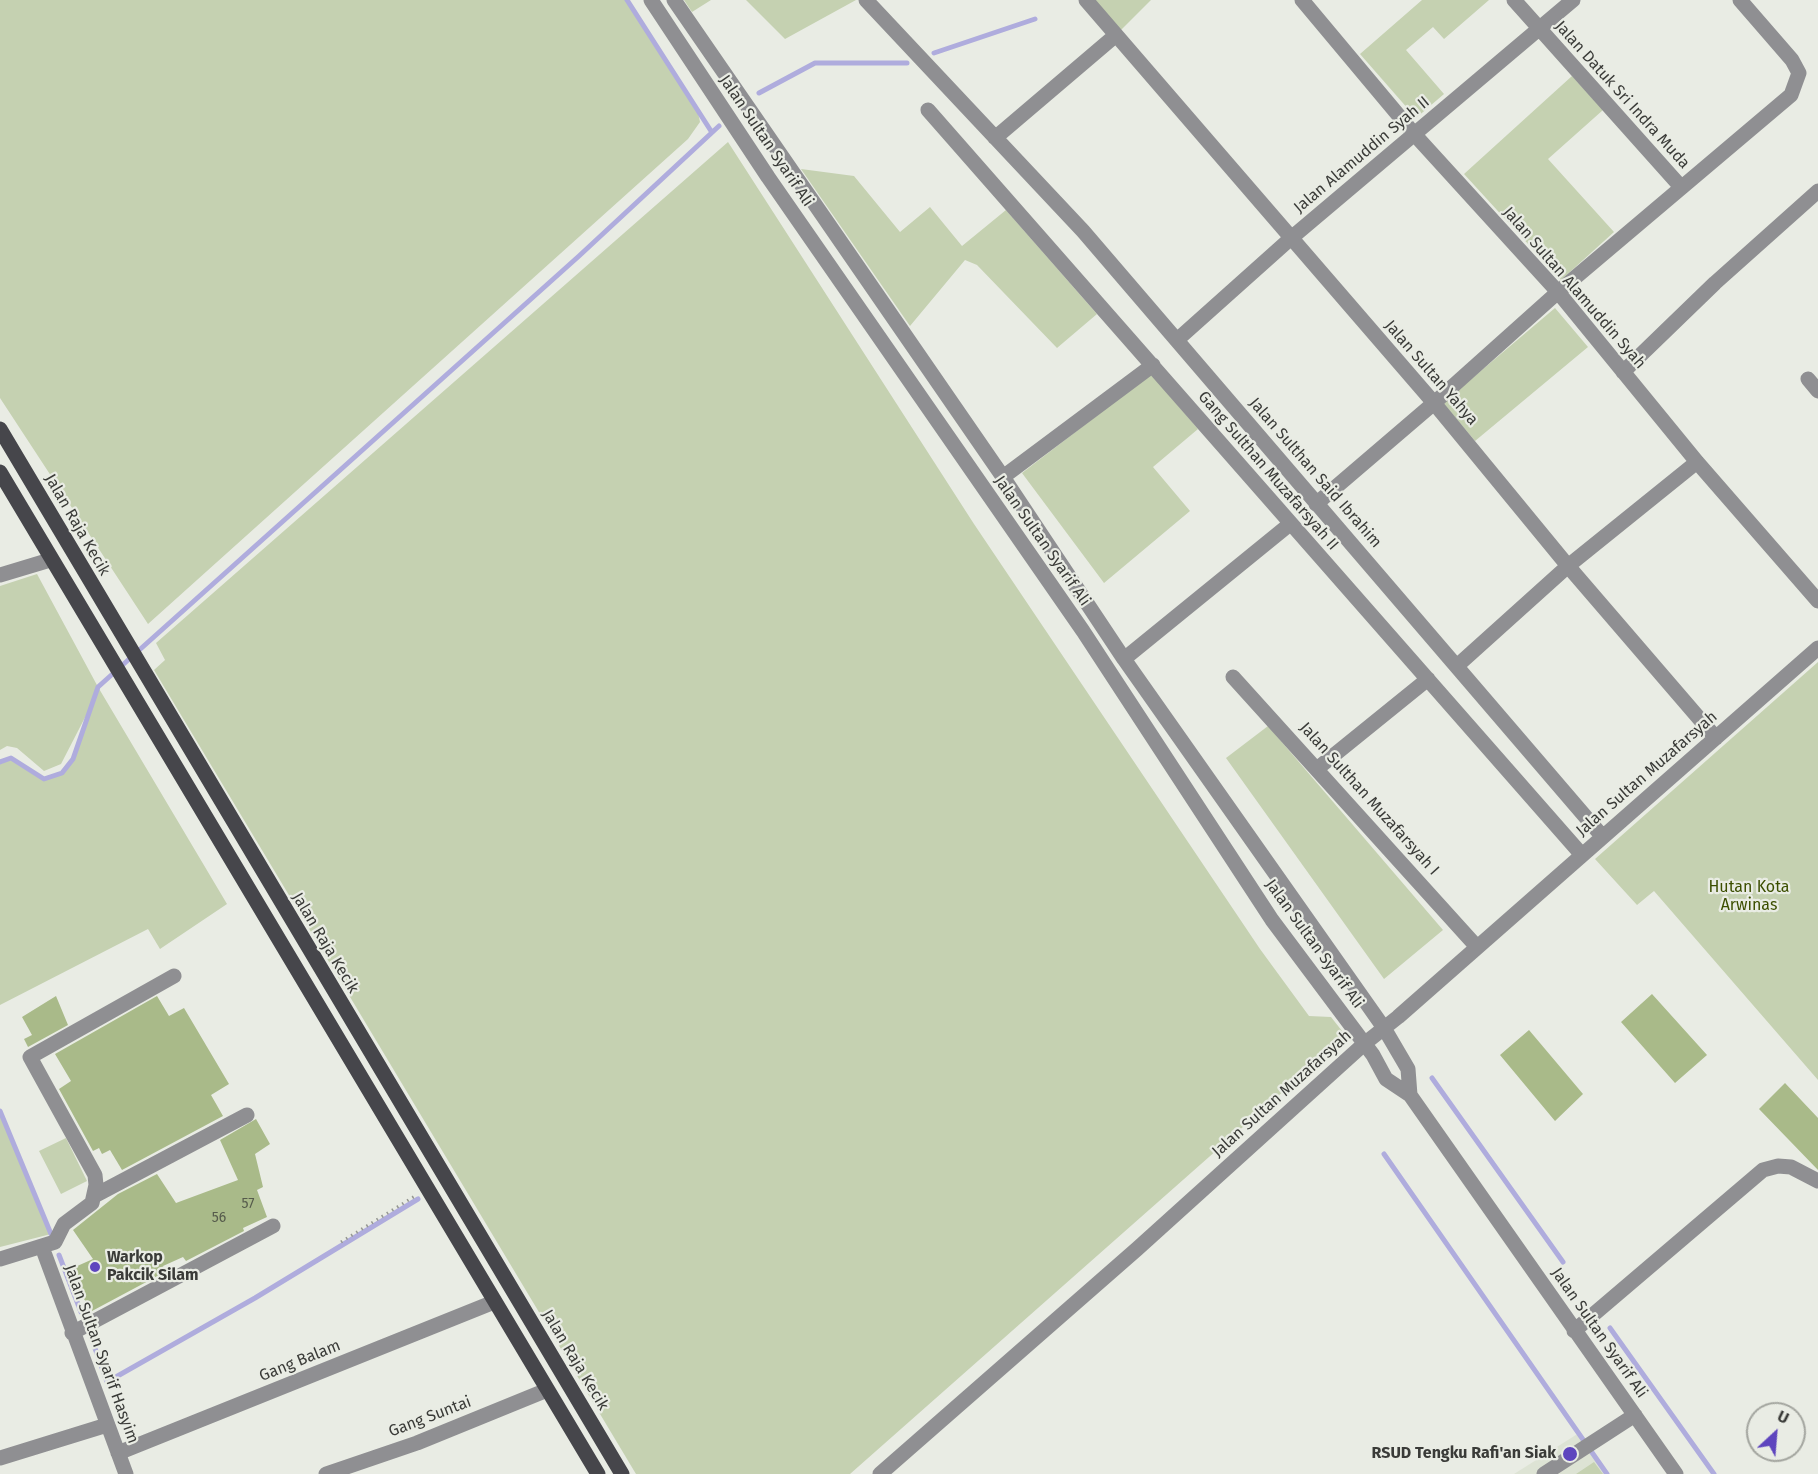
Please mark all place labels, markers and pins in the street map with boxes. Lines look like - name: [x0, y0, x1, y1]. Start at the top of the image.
- place label: Warkop Pakcik Silam: [107, 1248, 199, 1286]
- marker: Warkop Pakcik Silam: [88, 1260, 102, 1274]
- place label: RSUD Tengku Rafi'an Siak: [1372, 1444, 1556, 1464]
- marker: RSUD Tengku Rafi'an Siak: [1561, 1445, 1579, 1463]

